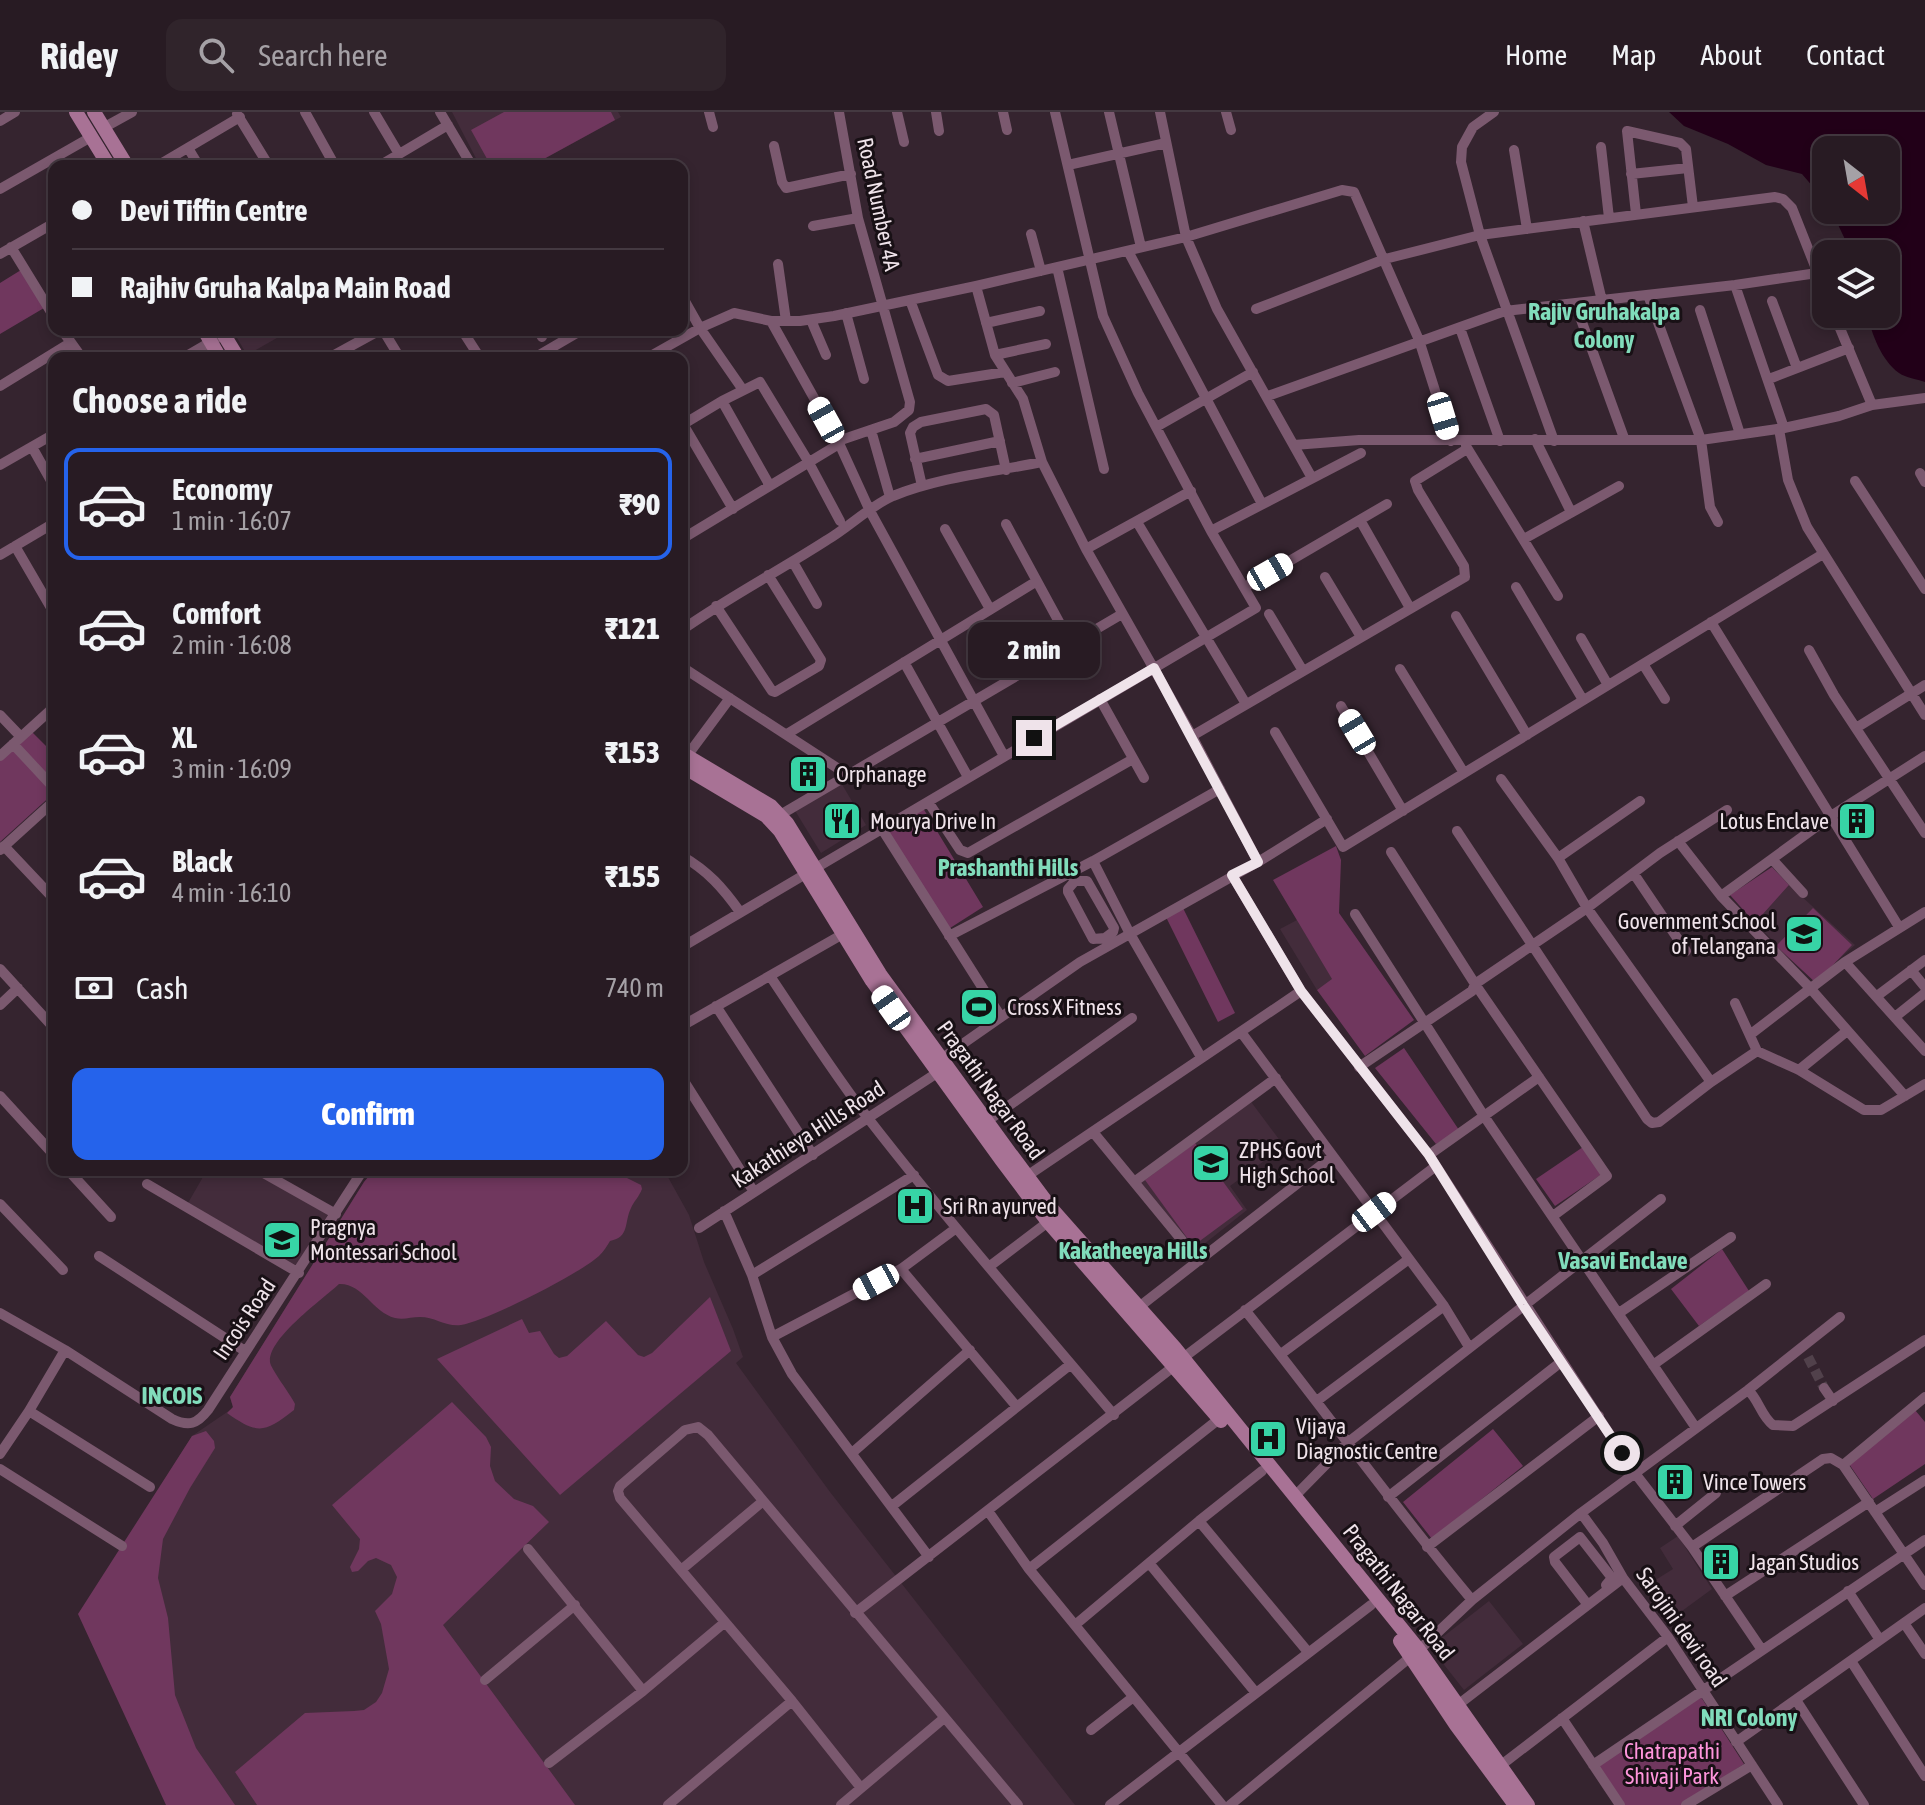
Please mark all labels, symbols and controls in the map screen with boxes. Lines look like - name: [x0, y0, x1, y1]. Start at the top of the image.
- search box: [166, 19, 726, 91]
- icon: search: [194, 33, 238, 77]
- text: Ridey: [40, 34, 118, 77]
- text: Search here: [258, 38, 388, 72]
- text: Home: [1505, 39, 1567, 71]
- text: Map: [1611, 39, 1656, 71]
- text: About: [1700, 39, 1762, 71]
- text: Contact: [1806, 39, 1885, 71]
- street label: Road Number 4A: [852, 135, 906, 273]
- north arrow: [1812, 136, 1900, 224]
- map controls: [1812, 136, 1900, 328]
- text: Devi Tiffin Centre: [120, 193, 308, 227]
- button: layers: [1812, 240, 1900, 328]
- text: Rajhiv Gruha Kalpa Main Road: [120, 270, 451, 304]
- district label: Rajiv Gruhakalpa Colony: [1528, 298, 1680, 353]
- text: Choose a ride: [72, 379, 247, 421]
- car: [1425, 390, 1461, 442]
- car: [804, 393, 848, 447]
- icon: car: [76, 468, 148, 540]
- text: Economy: [172, 472, 273, 506]
- text: ₹90: [619, 487, 660, 521]
- text: 1 min · 16:07: [172, 506, 292, 536]
- car: [1243, 550, 1297, 594]
- icon: car: [76, 592, 148, 664]
- text: Comfort: [172, 596, 261, 630]
- text: ₹121: [605, 611, 660, 645]
- callout: 2 min: [968, 622, 1100, 678]
- text: 2 min · 16:08: [172, 630, 292, 660]
- text: 2 min: [1007, 635, 1061, 665]
- car: [1334, 705, 1380, 759]
- icon: car: [76, 716, 148, 788]
- text: XL: [172, 720, 197, 754]
- route end: [1016, 720, 1052, 756]
- text: ₹153: [605, 735, 660, 769]
- building icon: Orphanage: [787, 753, 829, 795]
- text: 3 min · 16:09: [172, 754, 292, 784]
- place label: Orphanage: [836, 761, 927, 787]
- restaurant icon: Mourya Drive In: [821, 800, 863, 842]
- building icon: Lotus Enclave: [1836, 800, 1878, 842]
- place label: Mourya Drive In: [870, 808, 996, 834]
- place label: Lotus Enclave: [1719, 808, 1829, 834]
- icon: car: [76, 840, 148, 912]
- text: Black: [172, 844, 232, 878]
- district label: Prashanthi Hills: [938, 854, 1079, 881]
- text: ₹155: [605, 859, 660, 893]
- text: 4 min · 16:10: [172, 878, 291, 908]
- place label: Government School of Telangana: [1618, 908, 1776, 959]
- school or university icon: Government School of Telangana: [1783, 913, 1825, 955]
- icon: cash: [72, 966, 116, 1010]
- text: Cash: [136, 971, 189, 1005]
- text: 740 m: [605, 973, 664, 1003]
- car: [867, 981, 915, 1035]
- sports icon: Cross X Fitness: [958, 986, 1000, 1028]
- place label: Cross X Fitness: [1007, 994, 1122, 1020]
- street label: Pragathi Nagar Road: [932, 1015, 1050, 1165]
- button: Confirm: [72, 1068, 664, 1160]
- street label: Kakathieya Hills Road: [727, 1075, 889, 1193]
- place label: ZPHS Govt High School: [1239, 1137, 1335, 1188]
- school or university icon: ZPHS Govt High School: [1190, 1142, 1232, 1184]
- hospital icon: Sri Rn ayurved: [894, 1185, 936, 1227]
- car: [1348, 1188, 1400, 1236]
- place label: Sri Rn ayurved: [943, 1193, 1057, 1219]
- place label: Pragnya Montessari School: [310, 1214, 457, 1265]
- school or university icon: Pragnya Montessari School: [261, 1219, 303, 1261]
- district label: Kakatheeya Hills: [1059, 1237, 1208, 1264]
- district label: Vasavi Enclave: [1557, 1247, 1688, 1274]
- car: [849, 1260, 903, 1304]
- street label: Incois Road: [207, 1273, 281, 1365]
- district label: INCOIS: [142, 1382, 202, 1409]
- place label: Vijaya Diagnostic Centre: [1296, 1413, 1438, 1464]
- hospital icon: Vijaya Diagnostic Centre: [1247, 1418, 1289, 1460]
- route start: [1604, 1435, 1640, 1471]
- building icon: Vince Towers: [1654, 1461, 1696, 1503]
- place label: Vince Towers: [1703, 1469, 1807, 1495]
- street label: Pragathi Nagar Road: [1338, 1519, 1460, 1665]
- building icon: Jagan Studios: [1700, 1541, 1742, 1583]
- place label: Jagan Studios: [1749, 1549, 1859, 1575]
- street label: Sarojini devi road: [1631, 1562, 1733, 1692]
- district label: NRI Colony: [1701, 1704, 1797, 1731]
- park label: Chatrapathi Shivaji Park: [1624, 1738, 1720, 1789]

